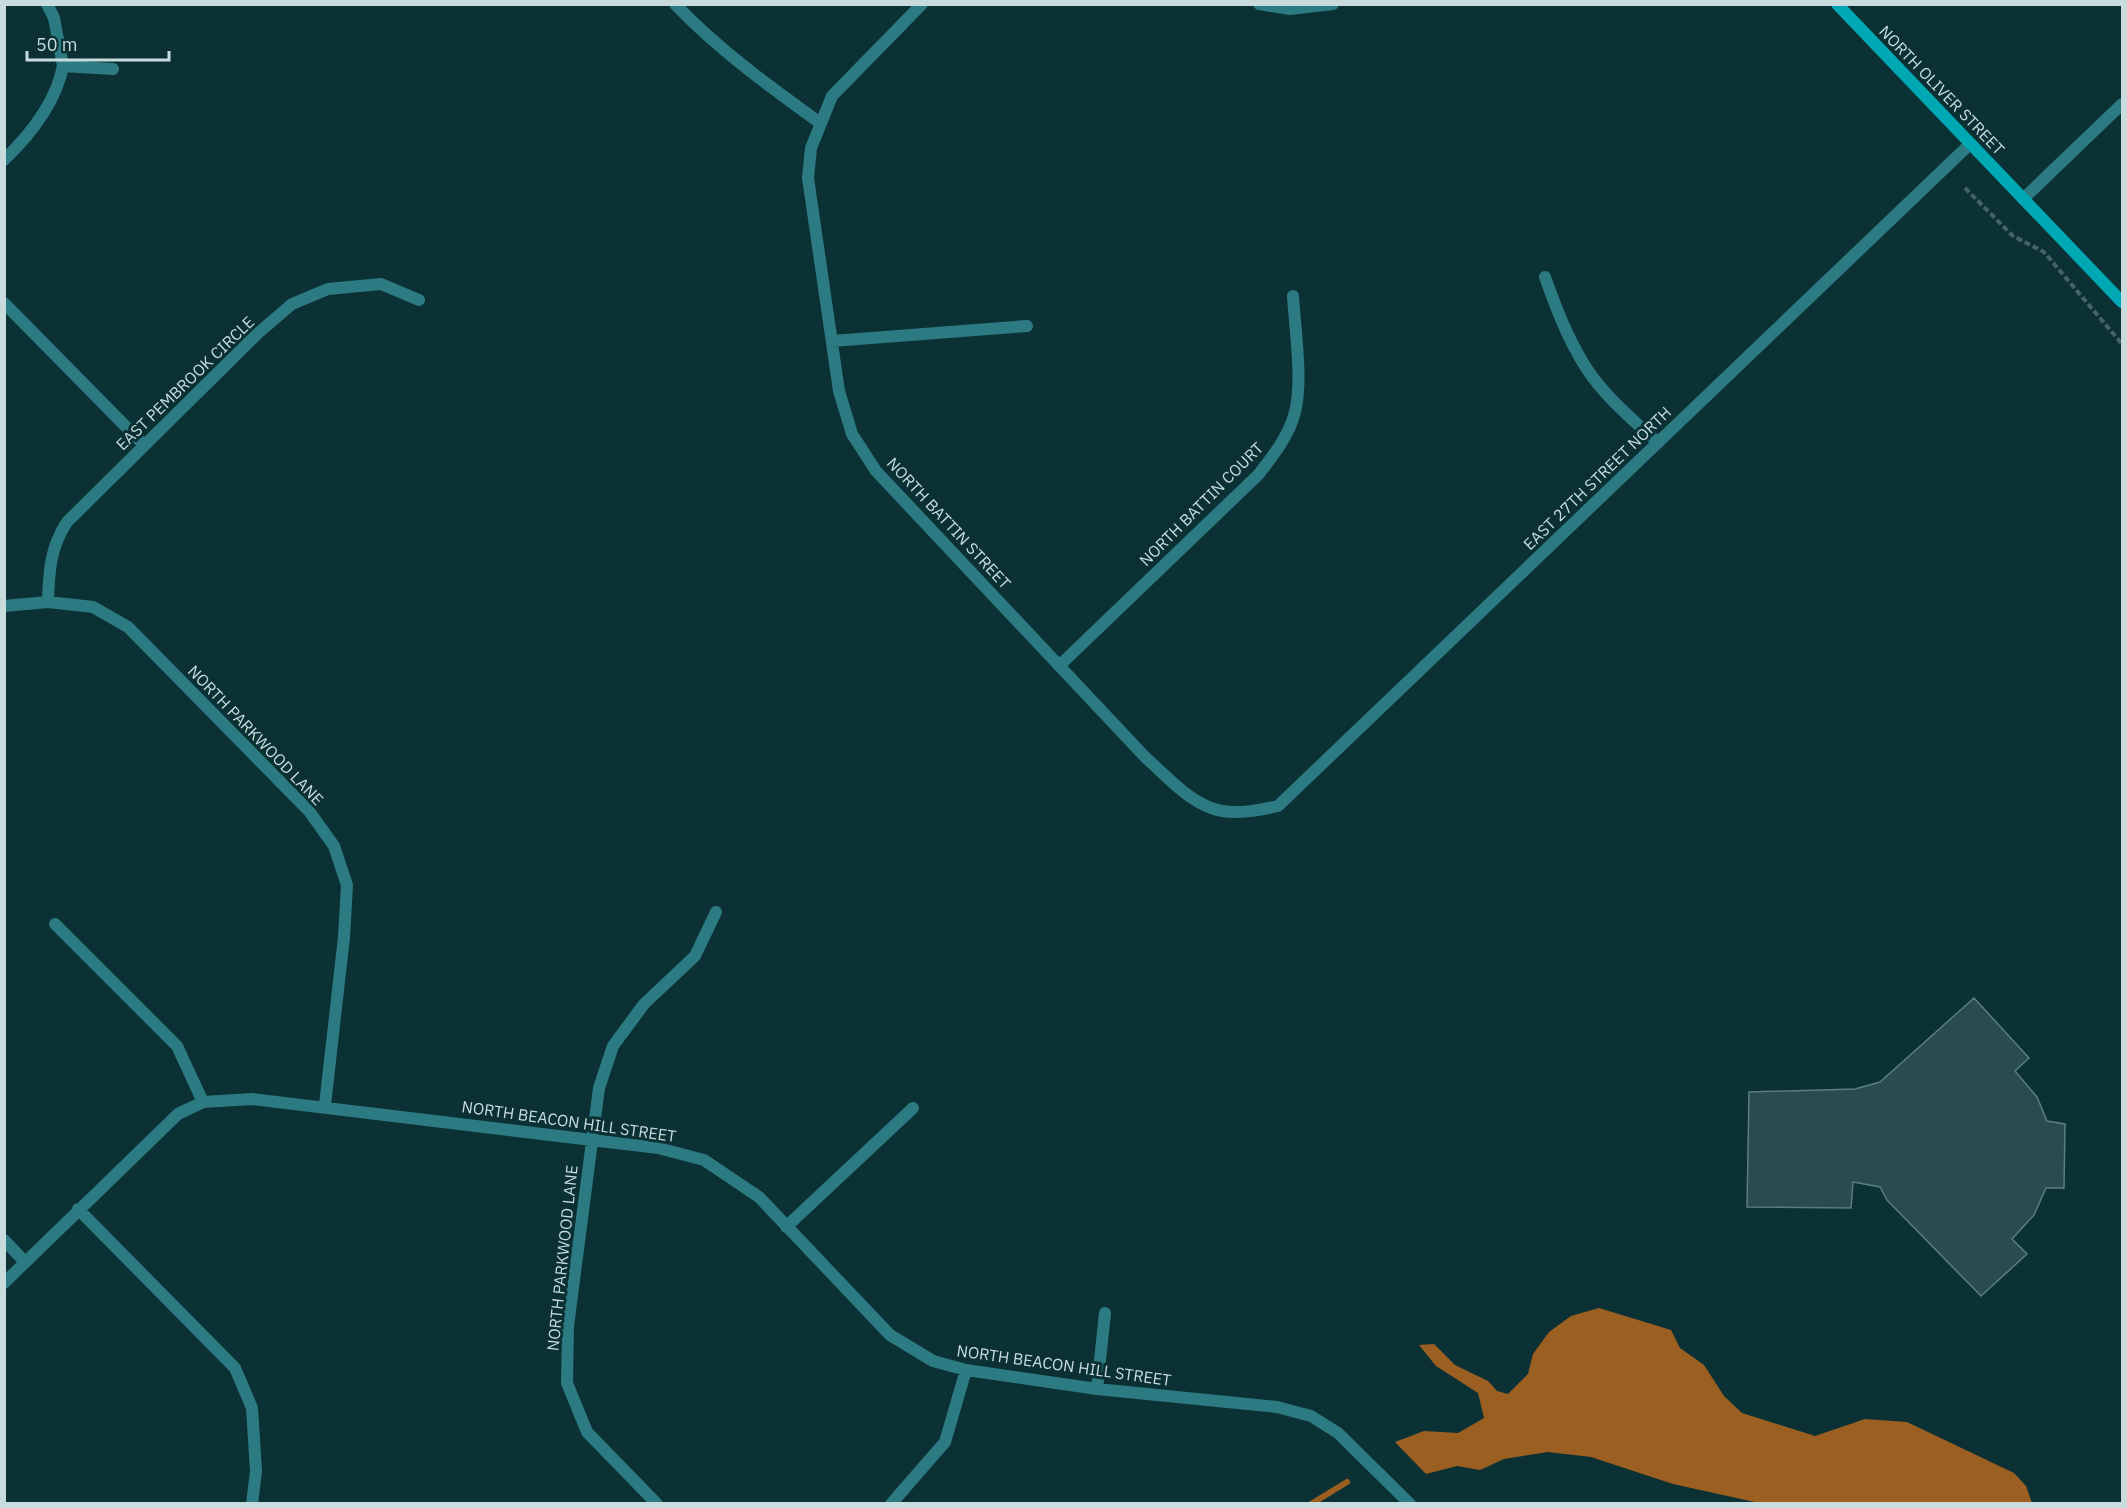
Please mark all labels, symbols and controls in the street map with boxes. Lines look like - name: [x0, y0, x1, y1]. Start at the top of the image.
- street label: NORTH OLIVER STREET: [1875, 21, 2009, 159]
- scale bar: [27, 24, 170, 62]
- text: 50 m: [36, 33, 78, 56]
- street label: EAST PEMBROOK CIRCLE: [112, 312, 258, 454]
- street label: EAST 27TH STREET NORTH: [1519, 402, 1675, 554]
- street label: NORTH BATTIN COURT: [1135, 438, 1267, 570]
- street label: NORTH BATTIN STREET: [883, 453, 1015, 593]
- street label: NORTH PARKWOOD LANE: [184, 661, 328, 809]
- street label: NORTH BEACON HILL STREET: [460, 1096, 678, 1146]
- street label: NORTH PARKWOOD LANE: [542, 1164, 582, 1352]
- street label: NORTH BEACON HILL STREET: [955, 1340, 1173, 1390]

